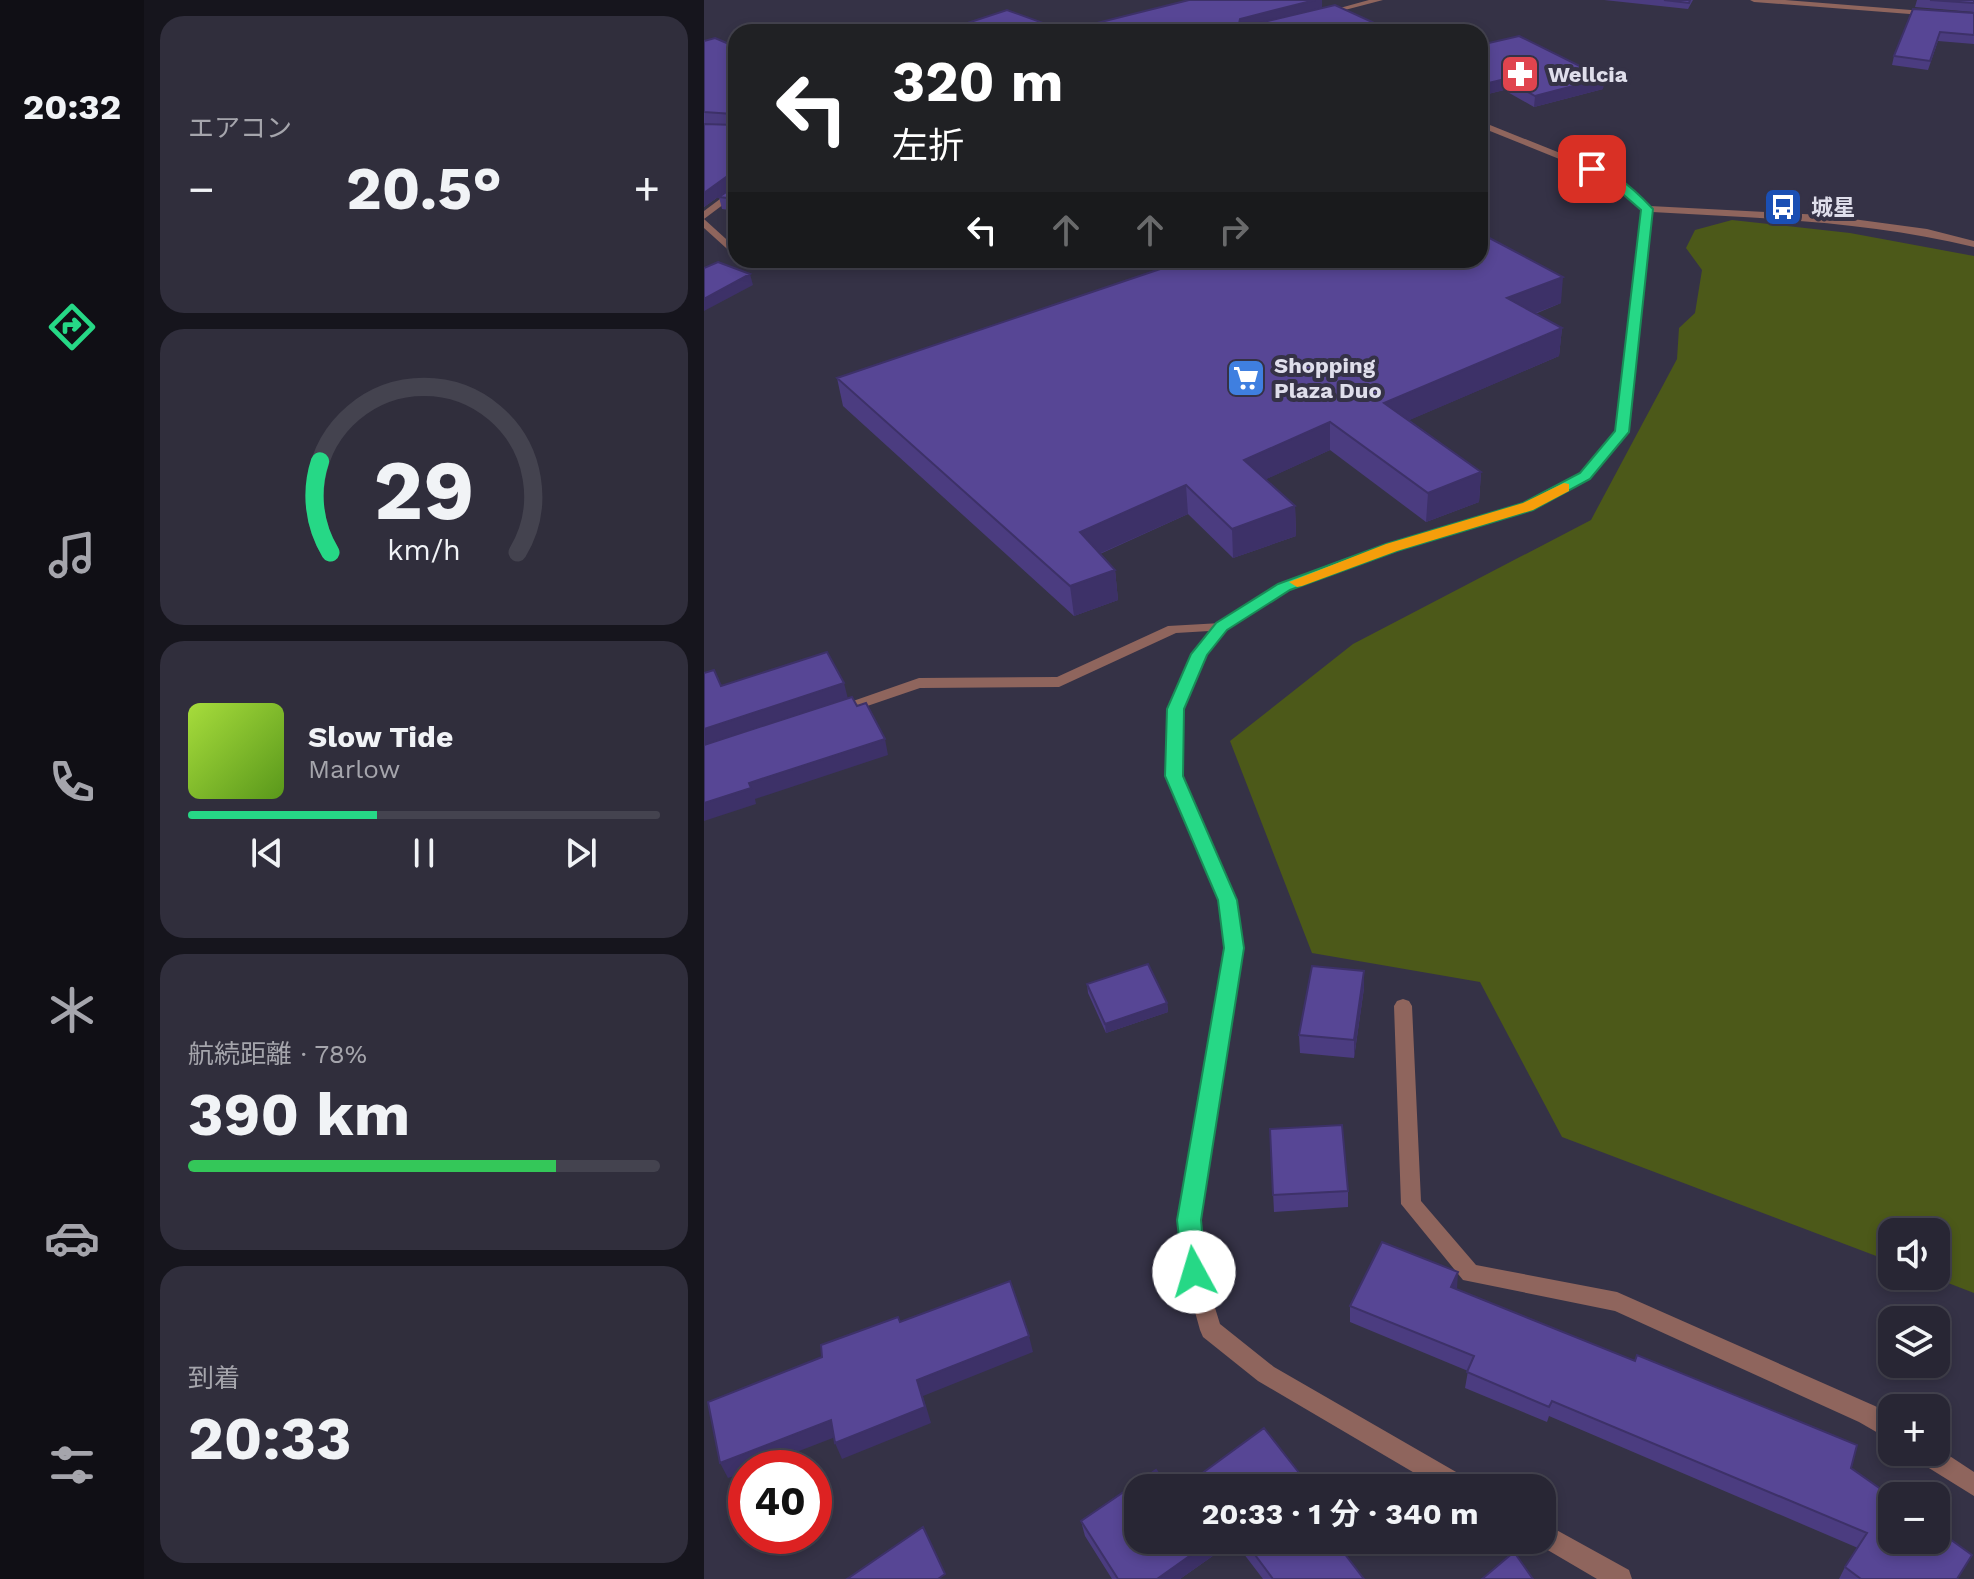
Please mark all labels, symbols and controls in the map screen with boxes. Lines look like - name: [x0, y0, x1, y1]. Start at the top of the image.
- text: 320 m: [892, 49, 1063, 115]
- pharmacy icon: Wellcia: [1499, 53, 1541, 95]
- icon: left: [760, 56, 864, 160]
- place label: Wellcia: [1548, 62, 1628, 87]
- text: 20:32: [23, 86, 121, 128]
- text: エアコン: [188, 113, 292, 143]
- text: 左折: [892, 125, 964, 167]
- pin: [1558, 135, 1626, 203]
- icon: arrive: [1570, 147, 1614, 191]
- text: 20.5°: [346, 153, 502, 224]
- text: −: [188, 163, 215, 215]
- text: +: [633, 163, 660, 215]
- bus stop icon: 城星: [1762, 186, 1804, 228]
- place label: 城星: [1811, 195, 1855, 220]
- icon: left: [960, 208, 1004, 252]
- icon: ahead: [1044, 208, 1088, 252]
- icon: ahead: [1128, 208, 1172, 252]
- icon: right: [1212, 208, 1256, 252]
- icon: directions: [44, 299, 100, 355]
- place label: Shopping Plaza Duo: [1274, 353, 1382, 403]
- supermarket icon: Shopping Plaza Duo: [1225, 357, 1267, 399]
- text: 29: [374, 441, 474, 538]
- icon: music: [44, 527, 100, 583]
- text: km/h: [387, 533, 461, 567]
- text: Slow Tide: [308, 719, 453, 754]
- icon: phone: [44, 754, 100, 810]
- text: Marlow: [308, 754, 400, 784]
- icon: previous: [245, 831, 289, 875]
- icon: pause: [402, 831, 446, 875]
- icon: next: [559, 831, 603, 875]
- icon: climate: [44, 982, 100, 1038]
- text: 航続距離 · 78%: [188, 1039, 367, 1069]
- text: 390 km: [188, 1079, 410, 1150]
- icon: car: [44, 1210, 100, 1266]
- map controls: [1878, 1218, 1950, 1554]
- button: sound: [1878, 1218, 1950, 1290]
- position arrow: [1152, 1230, 1236, 1314]
- button: layers: [1878, 1306, 1950, 1378]
- text: 到着: [188, 1363, 240, 1393]
- button: +: [1878, 1394, 1950, 1466]
- text: 20:33: [188, 1403, 352, 1474]
- icon: filters: [44, 1437, 100, 1493]
- speed limit sign: 40: [728, 1450, 832, 1554]
- button: −: [1878, 1482, 1950, 1554]
- text: 20:33 · 1 分 · 340 m: [1201, 1496, 1479, 1531]

